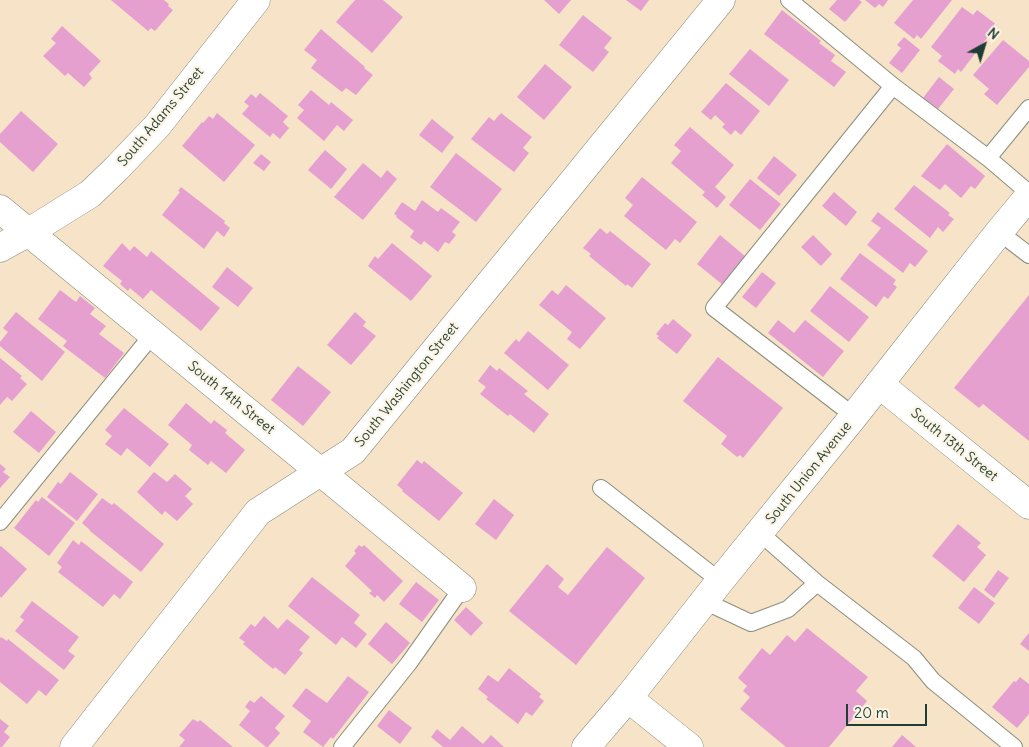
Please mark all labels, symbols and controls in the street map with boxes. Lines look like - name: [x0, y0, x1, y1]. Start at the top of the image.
- north arrow: [959, 20, 1009, 70]
- text: N: [984, 23, 1003, 43]
- street label: South Adams Street: [115, 64, 207, 170]
- street label: South Washington Street: [352, 319, 462, 451]
- street label: South 14th Street: [184, 358, 278, 438]
- street label: South 13th Street: [907, 405, 1001, 485]
- street label: South Union Avenue: [763, 418, 855, 528]
- scale bar: [849, 694, 930, 726]
- text: 20 m: [854, 703, 889, 722]

